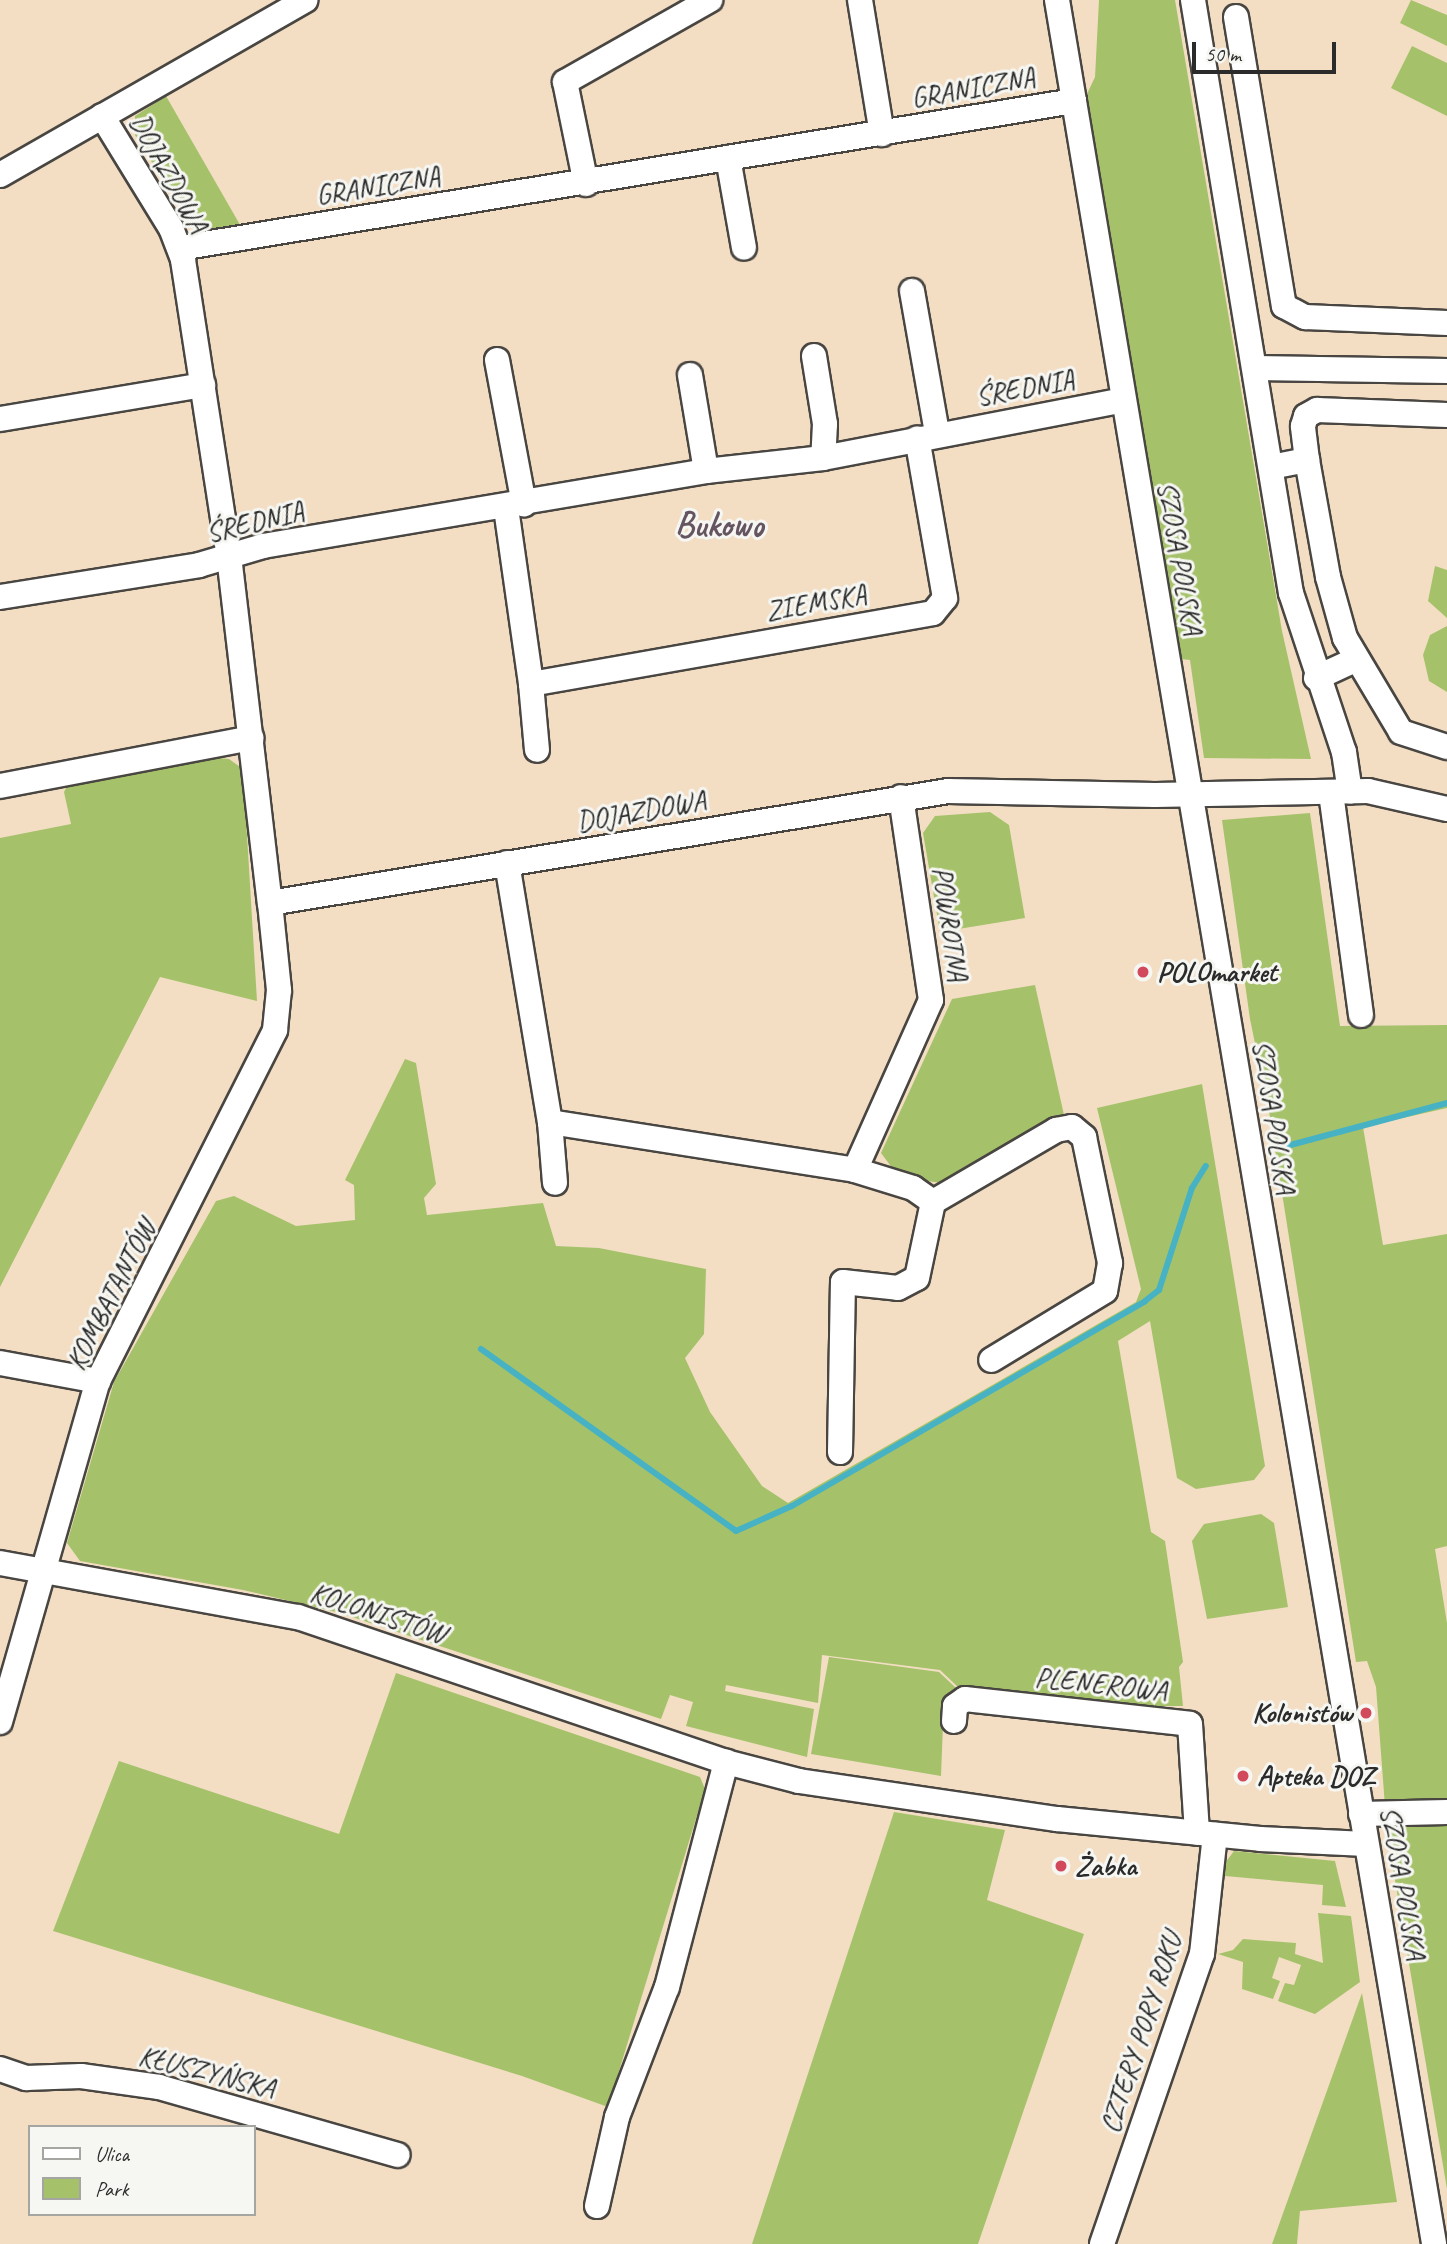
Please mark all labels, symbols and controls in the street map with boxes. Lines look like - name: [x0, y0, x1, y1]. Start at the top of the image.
- scale bar: [1195, 28, 1338, 72]
- text: 50 m: [1205, 41, 1241, 67]
- street label: GRANICZNA: [909, 61, 1037, 115]
- street label: DOJAZDOWA: [123, 108, 215, 238]
- street label: GRANICZNA: [314, 160, 442, 212]
- street label: ŚREDNIA: [973, 363, 1077, 413]
- street label: SZOSA POLSKA: [1150, 479, 1210, 637]
- street label: ŚREDNIA: [203, 494, 307, 550]
- district label: Bukowo: [675, 504, 763, 546]
- street label: ZIEMSKA: [763, 578, 869, 628]
- street label: DOJAZDOWA: [574, 783, 708, 839]
- street label: POWROTNA: [925, 865, 975, 983]
- place label: POLOmarket: [1157, 955, 1277, 989]
- marker: POLOmarket: [1135, 964, 1151, 980]
- street label: SZOSA POLSKA: [1245, 1038, 1303, 1196]
- street label: KOMBATANTÓW: [59, 1215, 163, 1375]
- street label: KOLONISTÓW: [306, 1575, 450, 1651]
- street label: PLENEROWA: [1033, 1660, 1169, 1708]
- place label: Kolonistów: [1252, 1696, 1352, 1730]
- marker: Kolonistów: [1358, 1705, 1374, 1721]
- place label: Apteka DOZ: [1257, 1759, 1374, 1793]
- marker: Apteka DOZ: [1235, 1768, 1251, 1784]
- street label: SZOSA POLSKA: [1373, 1804, 1433, 1962]
- place label: Żabka: [1075, 1849, 1136, 1883]
- marker: Żabka: [1053, 1858, 1069, 1874]
- street label: CZTERY PORY ROKU: [1093, 1929, 1189, 2137]
- street label: KŁUSZYŃSKA: [135, 2039, 279, 2105]
- legend: [28, 2125, 256, 2216]
- text: Ulica: [95, 2141, 129, 2167]
- text: Park: [95, 2176, 128, 2202]

